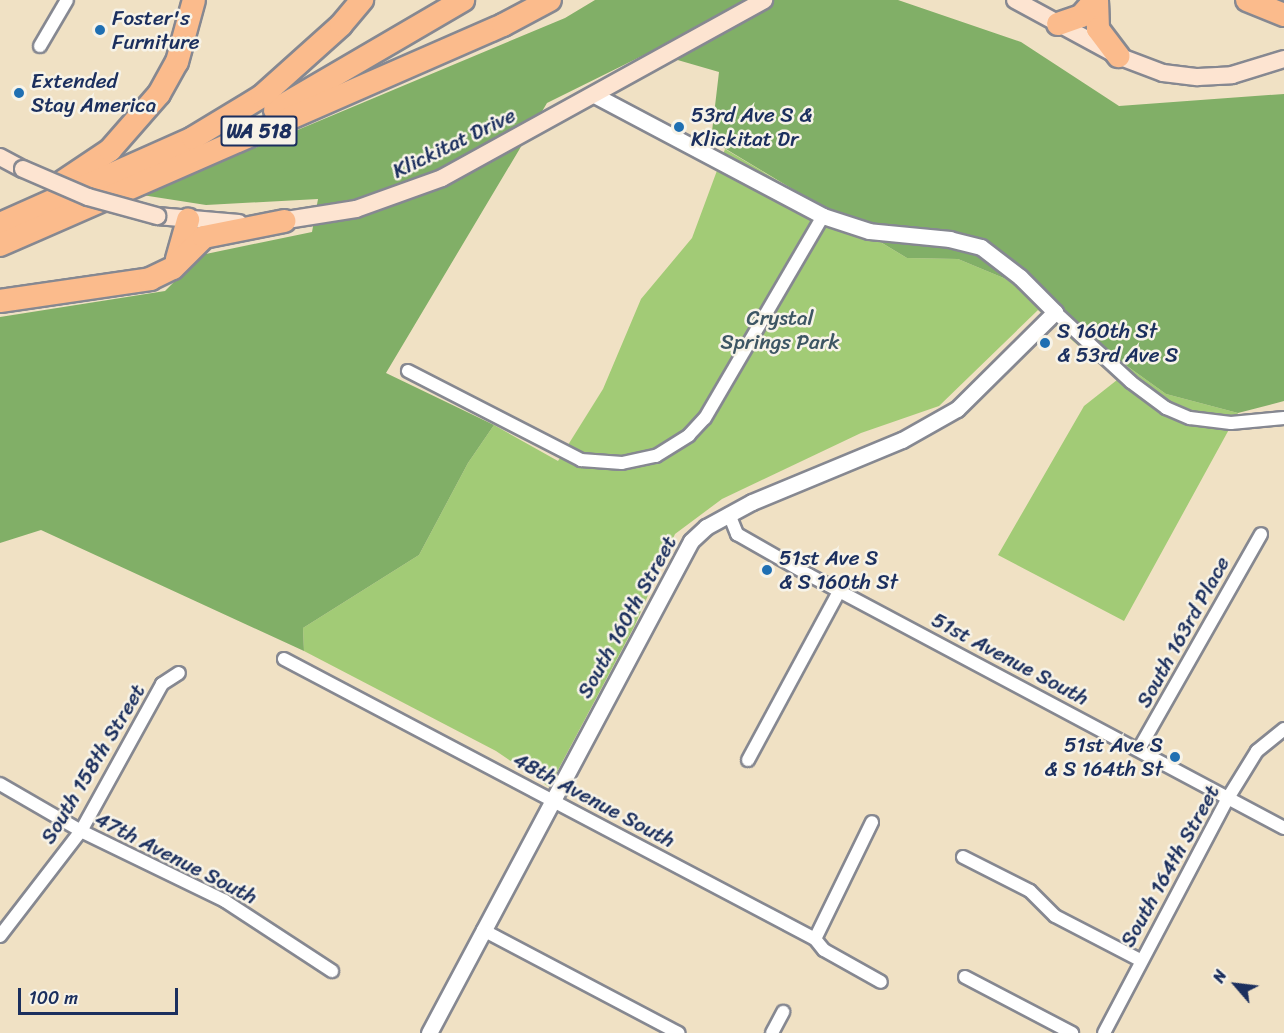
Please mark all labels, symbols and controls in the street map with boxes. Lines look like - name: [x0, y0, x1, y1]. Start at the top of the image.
- place label: Foster's Furniture: [112, 5, 200, 55]
- marker: Foster's Furniture: [93, 23, 107, 37]
- place label: Extended Stay America: [31, 68, 156, 118]
- marker: Extended Stay America: [12, 86, 26, 100]
- street label: Klickitat Drive: [388, 102, 520, 184]
- place label: 53rd Ave S & Klickitat Dr: [691, 102, 812, 152]
- road number: WA 518: [220, 114, 298, 148]
- marker: 53rd Ave S & Klickitat Dr: [672, 120, 686, 134]
- park label: Crystal Springs Park: [721, 305, 839, 355]
- place label: S 160th St & 53rd Ave S: [1057, 318, 1178, 368]
- marker: S 160th St & 53rd Ave S: [1038, 336, 1052, 350]
- street label: South 160th Street: [572, 531, 682, 703]
- place label: 51st Ave S & S 160th St: [779, 545, 899, 595]
- street label: South 163rd Place: [1131, 552, 1235, 712]
- marker: 51st Ave S & S 160th St: [760, 563, 774, 577]
- street label: 51st Avenue South: [927, 607, 1093, 711]
- street label: South 158th Street: [35, 680, 151, 848]
- place label: 51st Ave S & S 164th St: [1044, 732, 1163, 782]
- street label: 48th Avenue South: [509, 747, 679, 853]
- marker: 51st Ave S & S 164th St: [1168, 750, 1182, 764]
- street label: South 164th Street: [1115, 781, 1225, 951]
- street label: 47th Avenue South: [91, 806, 261, 910]
- north arrow: [1206, 955, 1266, 1015]
- text: N: [1204, 965, 1235, 988]
- scale bar: [21, 976, 182, 1014]
- text: 100 m: [29, 982, 78, 1014]

